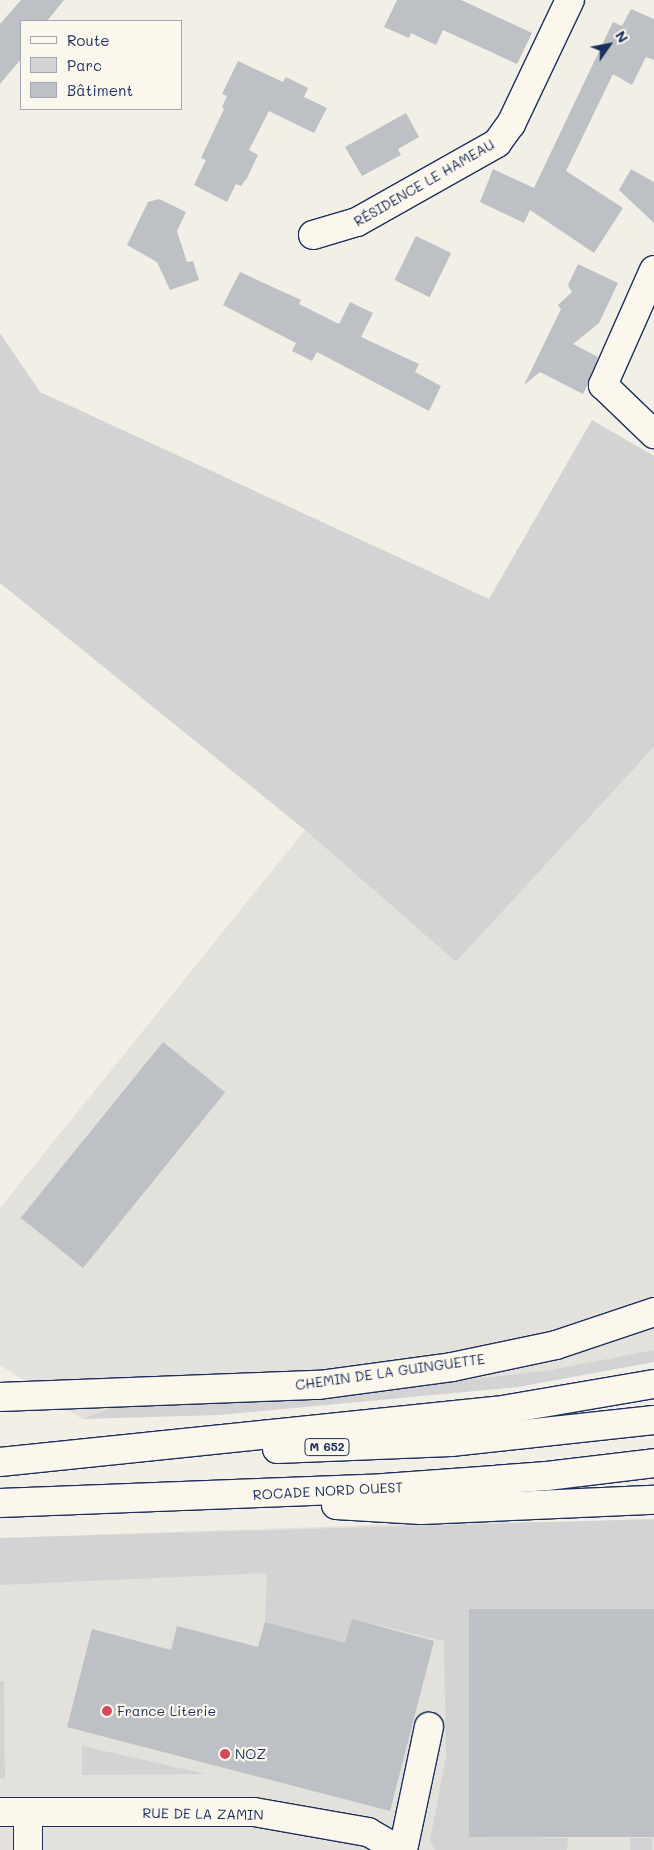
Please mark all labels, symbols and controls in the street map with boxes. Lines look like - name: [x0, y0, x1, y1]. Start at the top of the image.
- legend: [20, 20, 182, 110]
- north arrow: [584, 20, 634, 70]
- text: N: [611, 27, 633, 46]
- text: Route: [67, 30, 110, 50]
- text: Parc: [67, 55, 102, 75]
- text: Bâtiment: [67, 80, 133, 100]
- street label: RÉSIDENCE LE HAMEAU: [351, 136, 497, 230]
- street label: CHEMIN DE LA GUINGUETTE: [294, 1350, 486, 1394]
- road number: M 652: [303, 1438, 351, 1456]
- street label: ROCADE NORD OUEST: [252, 1479, 404, 1503]
- place label: France Literie: [117, 1703, 216, 1719]
- marker: France Literie: [101, 1705, 113, 1717]
- place label: NOZ: [235, 1746, 266, 1762]
- marker: NOZ: [219, 1748, 231, 1760]
- street label: RUE DE LA ZAMIN: [142, 1805, 264, 1823]

